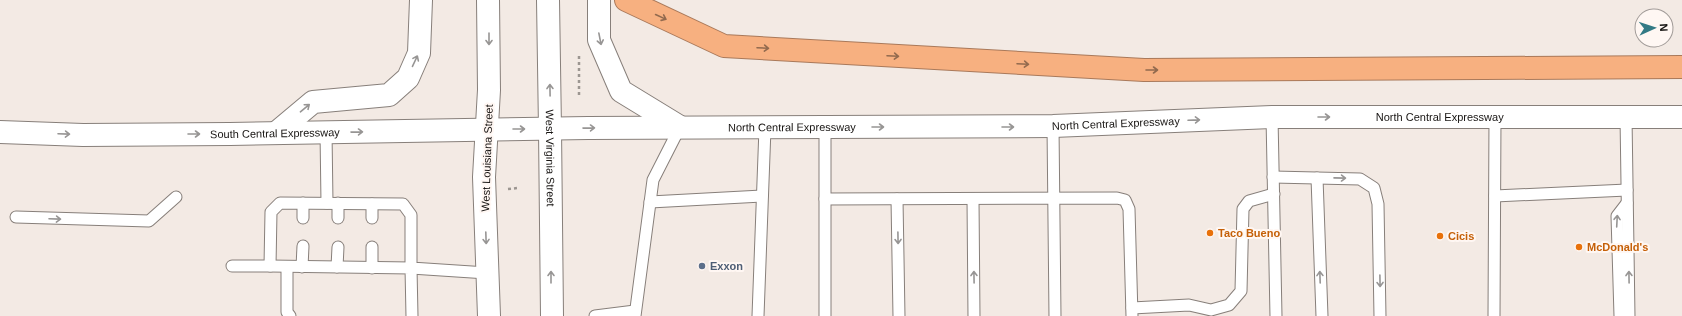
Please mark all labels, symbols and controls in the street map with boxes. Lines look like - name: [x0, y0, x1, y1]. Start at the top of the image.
- north arrow: [1634, 8, 1674, 48]
- one-way arrow: [655, 13, 667, 21]
- text: N: [1658, 23, 1670, 32]
- one-way arrow: [485, 32, 493, 45]
- one-way arrow: [596, 32, 604, 45]
- one-way arrow: [756, 45, 769, 52]
- one-way arrow: [886, 52, 899, 60]
- one-way arrow: [412, 55, 419, 67]
- one-way arrow: [1016, 60, 1029, 67]
- one-way arrow: [1145, 66, 1158, 74]
- one-way arrow: [546, 84, 553, 97]
- one-way arrow: [300, 104, 311, 113]
- street label: West Louisiana Street: [479, 104, 495, 212]
- street label: West Virginia Street: [544, 109, 557, 207]
- street label: North Central Expressway: [1376, 111, 1504, 123]
- one-way arrow: [1317, 113, 1330, 121]
- street label: North Central Expressway: [1052, 115, 1180, 132]
- one-way arrow: [1187, 117, 1200, 124]
- street label: North Central Expressway: [728, 121, 856, 133]
- one-way arrow: [871, 123, 884, 131]
- one-way arrow: [1001, 123, 1014, 131]
- one-way arrow: [582, 124, 595, 132]
- one-way arrow: [512, 125, 525, 133]
- street label: South Central Expressway: [210, 126, 340, 140]
- one-way arrow: [350, 128, 363, 135]
- one-way arrow: [57, 130, 70, 138]
- one-way arrow: [187, 130, 200, 138]
- one-way arrow: [1333, 174, 1346, 182]
- one-way arrow: [48, 215, 61, 222]
- one-way arrow: [1614, 215, 1621, 228]
- place label: Taco Bueno: [1218, 227, 1280, 239]
- marker: Taco Bueno: [1205, 228, 1215, 238]
- place label: Cicis: [1448, 230, 1474, 242]
- one-way arrow: [482, 231, 489, 244]
- one-way arrow: [894, 231, 902, 244]
- marker: Cicis: [1435, 231, 1445, 241]
- place label: McDonald's: [1587, 241, 1648, 253]
- marker: McDonald's: [1574, 242, 1584, 252]
- place label: Exxon: [710, 260, 743, 272]
- marker: Exxon: [697, 261, 707, 271]
- one-way arrow: [547, 271, 555, 284]
- one-way arrow: [970, 271, 978, 284]
- one-way arrow: [1317, 271, 1324, 284]
- one-way arrow: [1625, 271, 1633, 284]
- one-way arrow: [1376, 274, 1384, 287]

